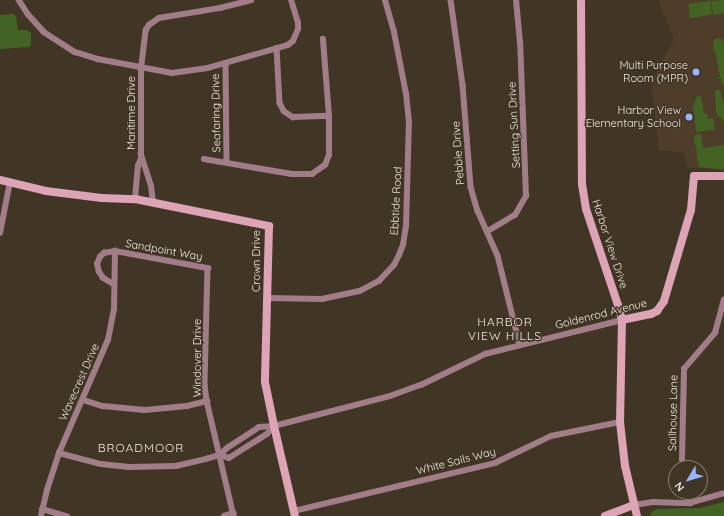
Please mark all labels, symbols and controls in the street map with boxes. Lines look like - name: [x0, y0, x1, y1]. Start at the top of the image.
- place label: Multi Purpose Room (MPR): [619, 59, 688, 85]
- marker: Multi Purpose Room (MPR): [691, 67, 701, 77]
- street label: Seafaring Drive: [209, 73, 223, 153]
- street label: Maritime Drive: [124, 76, 138, 150]
- street label: Setting Sun Drive: [505, 81, 523, 169]
- place label: Harbor View Elementary School: [586, 104, 681, 130]
- marker: Harbor View Elementary School: [684, 112, 694, 122]
- street label: Pebble Drive: [449, 121, 467, 185]
- street label: Ebbtide Road: [388, 166, 404, 236]
- street label: Harbor View Drive: [589, 198, 631, 290]
- street label: Crown Drive: [249, 230, 263, 292]
- street label: Sandpoint Way: [124, 237, 204, 263]
- street label: Goldenrod Avenue: [554, 296, 648, 332]
- district label: HARBOR VIEW HILLS: [468, 315, 542, 343]
- street label: Windover Drive: [190, 319, 204, 397]
- street label: Wavecrest Drive: [56, 341, 102, 423]
- street label: Sailhouse Lane: [666, 375, 680, 451]
- district label: BROADMOOR: [98, 441, 184, 455]
- street label: White Sails Way: [415, 445, 497, 477]
- north arrow: [668, 460, 708, 500]
- text: N: [671, 479, 687, 494]

